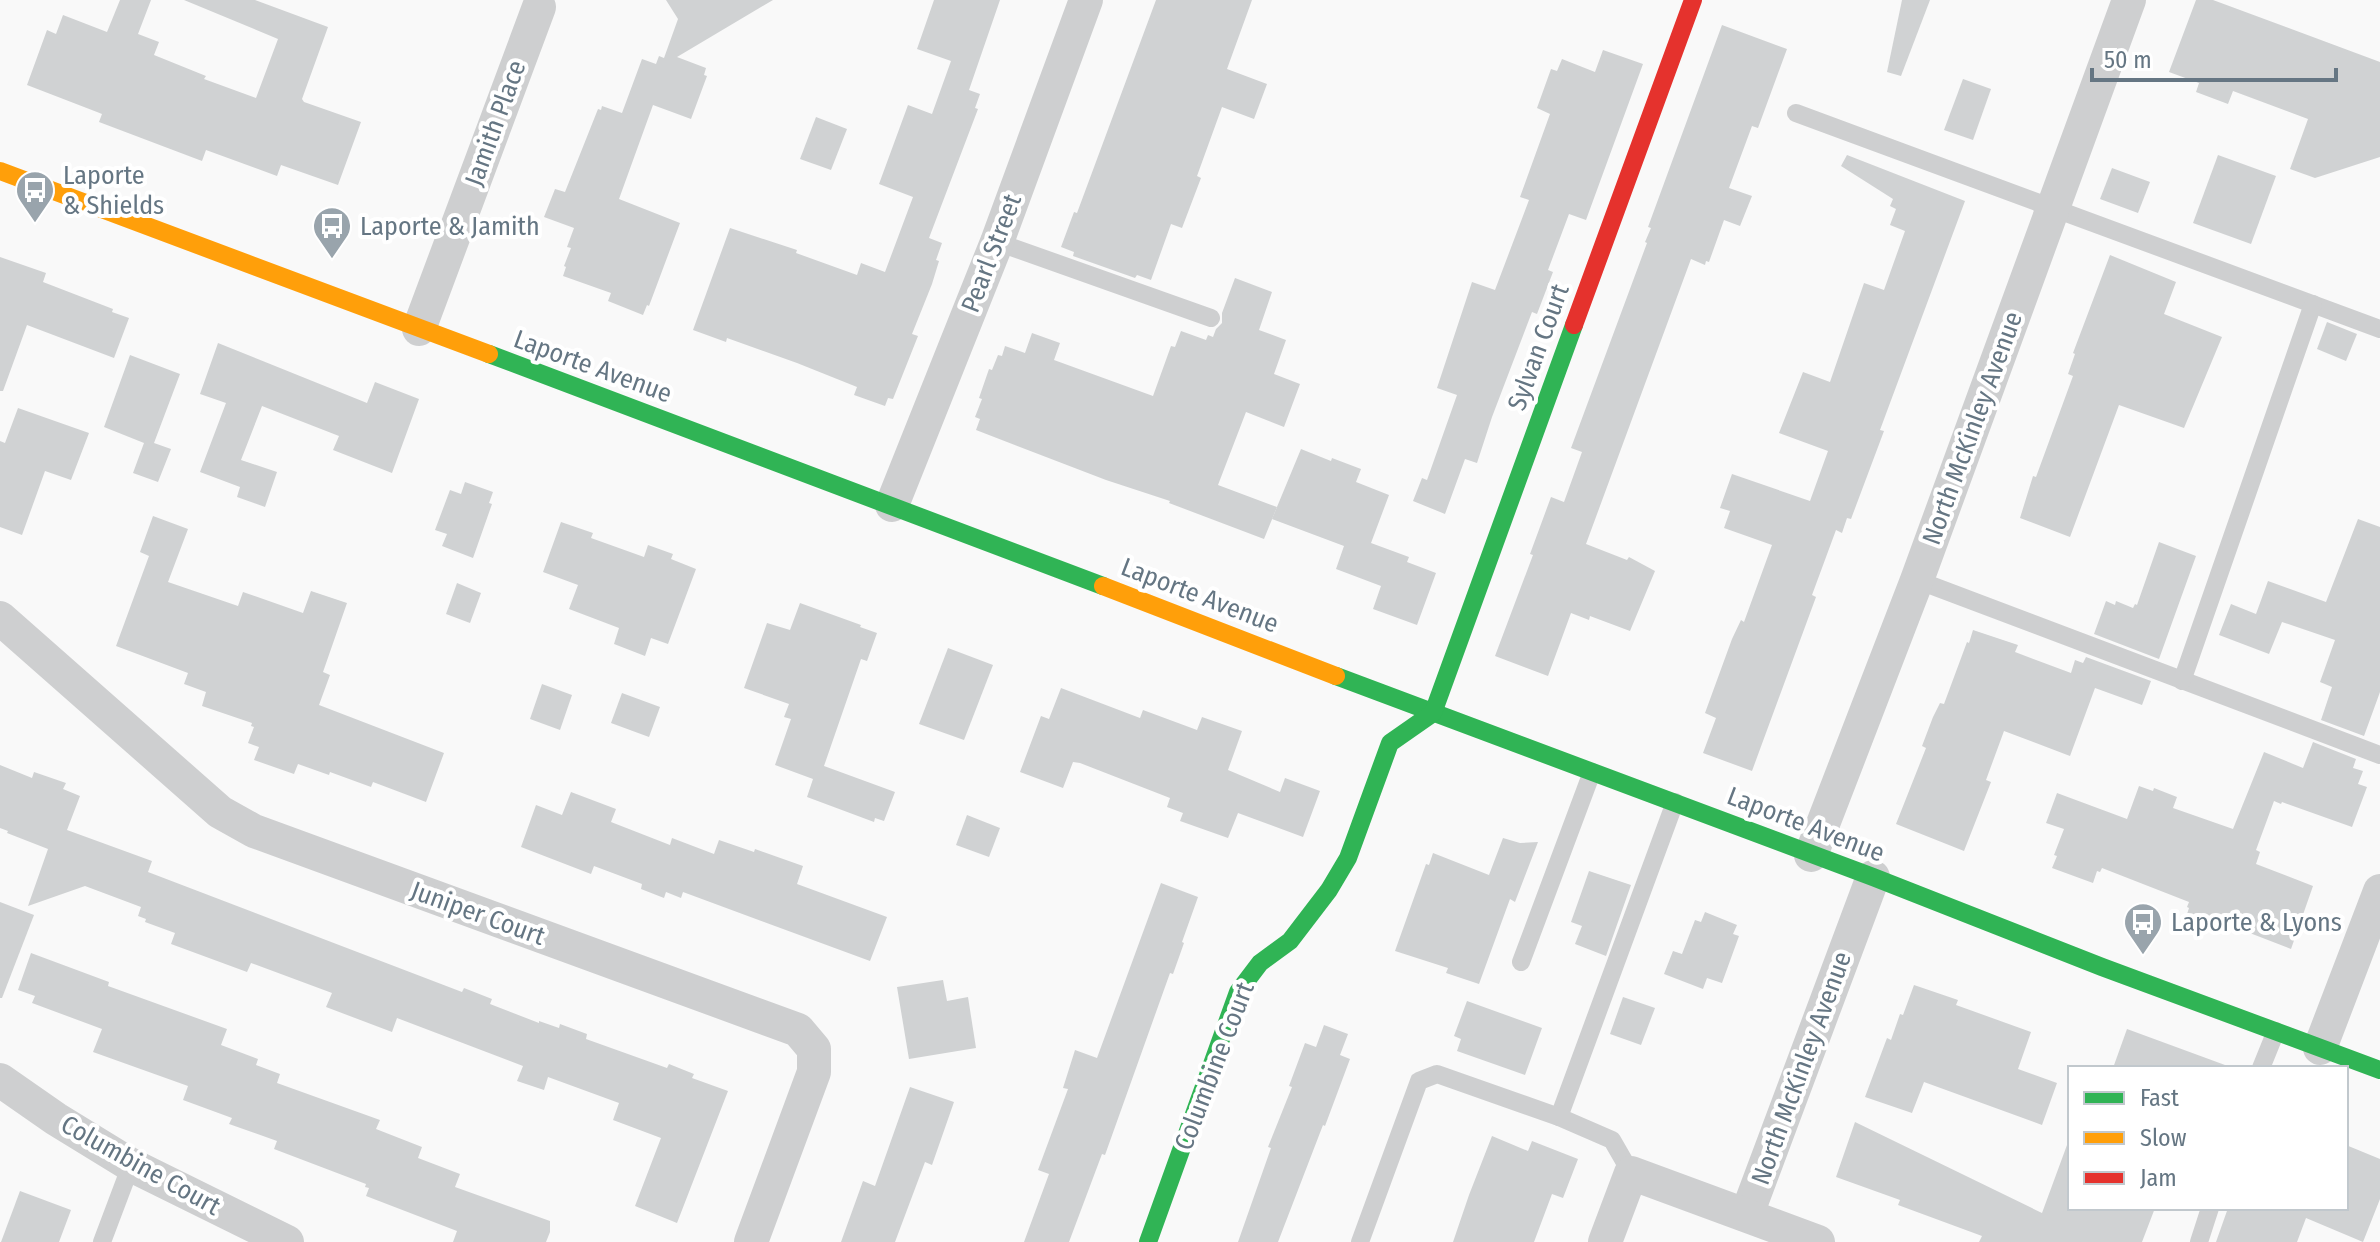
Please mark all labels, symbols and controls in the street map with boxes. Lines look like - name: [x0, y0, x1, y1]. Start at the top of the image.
- scale bar: [2092, 32, 2336, 82]
- text: 50 m: [2104, 46, 2152, 74]
- street label: Jamith Place: [459, 56, 532, 190]
- place label: Laporte & Shields: [63, 160, 164, 221]
- bus stop icon: Laporte & Shields: [14, 169, 56, 224]
- street label: Pearl Street: [955, 189, 1028, 317]
- bus stop icon: Laporte & Jamith: [311, 205, 353, 260]
- place label: Laporte & Jamith: [360, 211, 540, 242]
- street label: Sylvan Court: [1501, 279, 1576, 415]
- street label: North McKinley Avenue: [1916, 307, 2029, 549]
- street label: Laporte Avenue: [510, 324, 676, 409]
- street label: Laporte Avenue: [1117, 551, 1283, 640]
- street label: Laporte Avenue: [1723, 780, 1889, 869]
- street label: Juniper Court: [407, 875, 550, 952]
- bus stop icon: Laporte & Lyons: [2122, 901, 2164, 956]
- place label: Laporte & Lyons: [2171, 907, 2342, 938]
- street label: North McKinley Avenue: [1745, 947, 1858, 1189]
- street label: Columbine Court: [1168, 977, 1261, 1155]
- legend: [2068, 1066, 2348, 1210]
- text: Fast: [2140, 1084, 2179, 1112]
- street label: Columbine Court: [56, 1109, 226, 1222]
- text: Slow: [2140, 1124, 2187, 1152]
- text: Jam: [2140, 1164, 2177, 1192]

